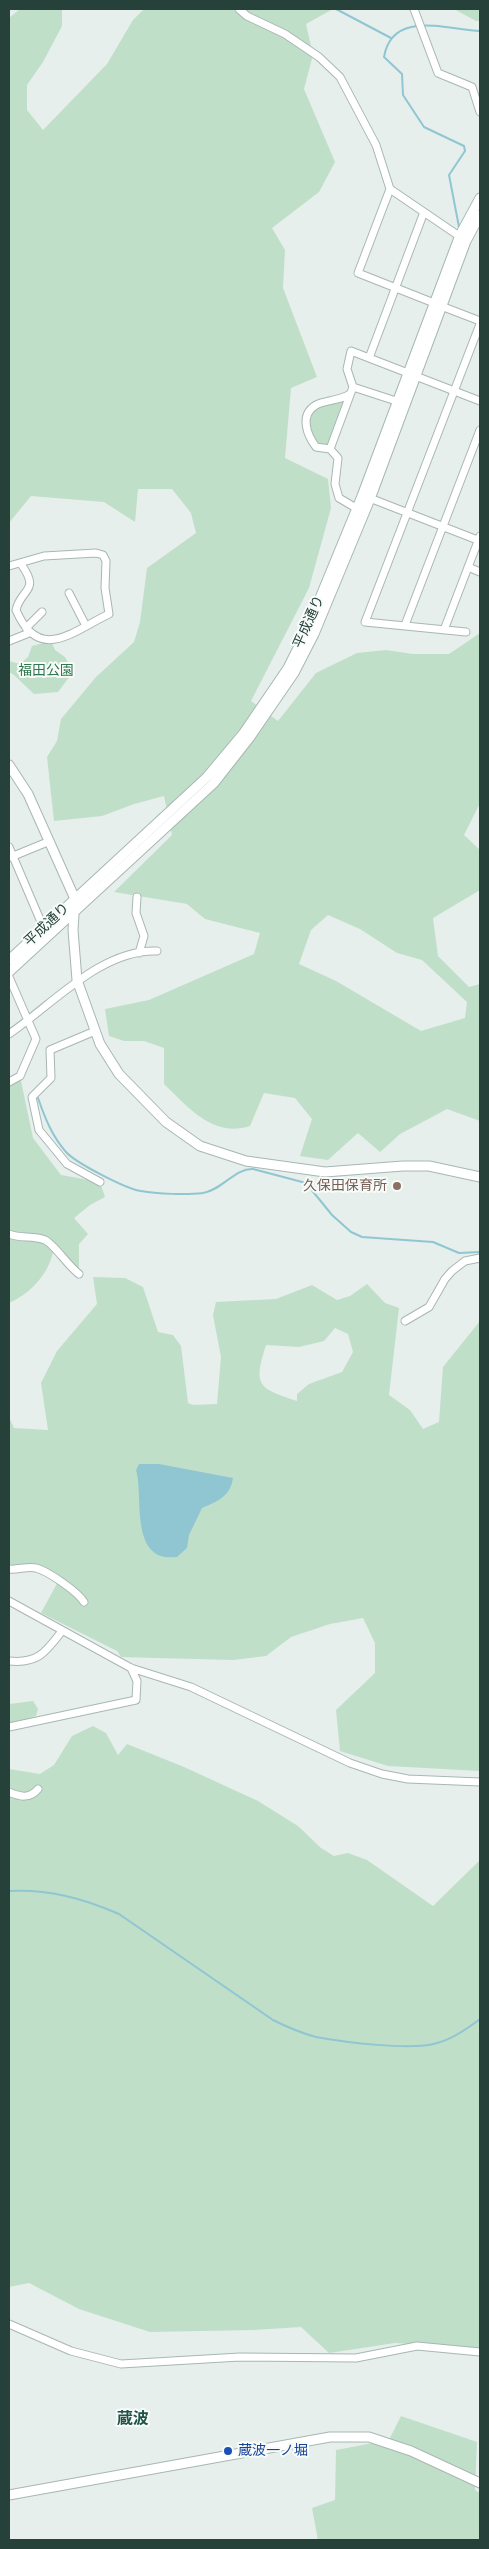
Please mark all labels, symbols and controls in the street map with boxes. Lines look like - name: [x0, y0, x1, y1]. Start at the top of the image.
- street label: 平成通り: [290, 593, 328, 651]
- park label: 福田公園: [18, 663, 74, 679]
- street label: 平成通り: [21, 900, 73, 950]
- place label: 久保田保育所: [303, 1178, 387, 1194]
- marker: 久保田保育所: [391, 1180, 403, 1192]
- district label: 蔵波: [117, 2410, 149, 2430]
- place label: 蔵波一ノ堀: [238, 2443, 308, 2459]
- marker: 蔵波一ノ堀: [222, 2445, 234, 2457]

